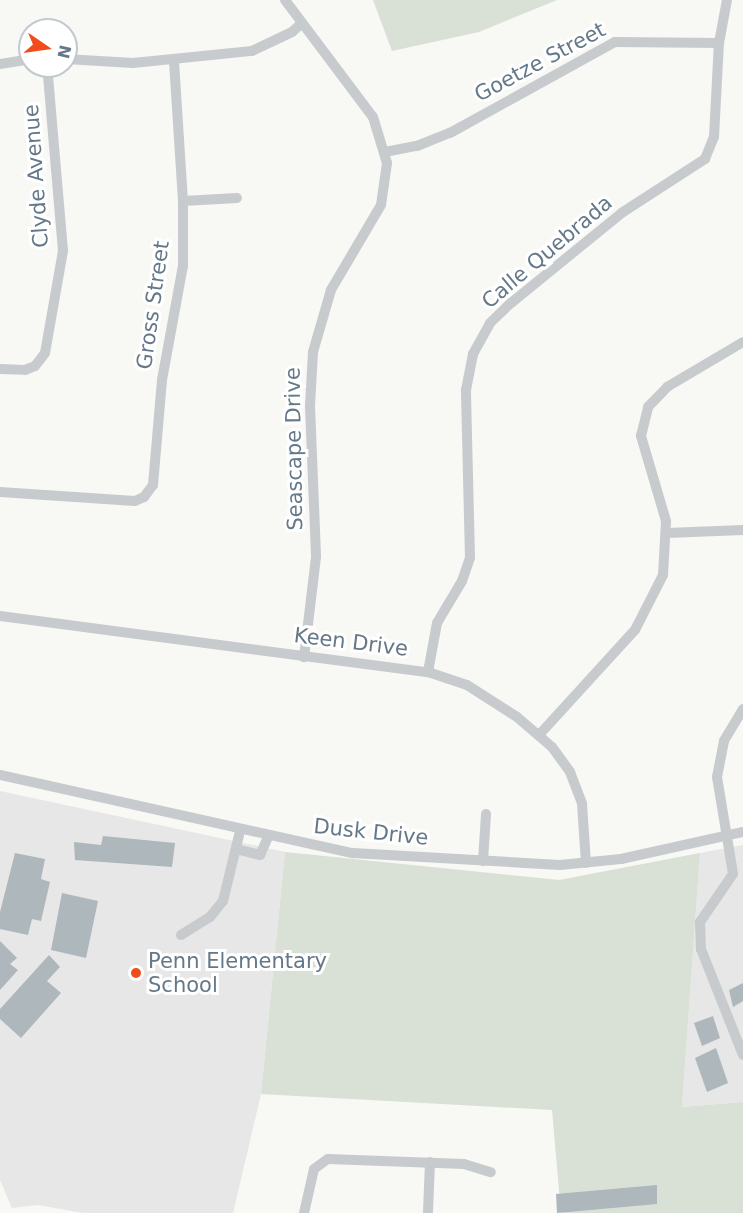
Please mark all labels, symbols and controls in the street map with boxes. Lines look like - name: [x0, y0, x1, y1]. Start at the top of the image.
- street label: Goetze Street: [470, 17, 610, 107]
- north arrow: [18, 18, 78, 78]
- text: N: [53, 43, 75, 60]
- street label: Clyde Avenue: [18, 103, 54, 249]
- street label: Calle Quebrada: [477, 190, 617, 314]
- street label: Gross Street: [131, 239, 175, 371]
- street label: Seascape Drive: [280, 367, 308, 531]
- street label: Keen Drive: [293, 623, 409, 661]
- street label: Dusk Drive: [312, 813, 430, 851]
- place label: Penn Elementary School: [148, 948, 327, 998]
- marker: Penn Elementary School: [129, 966, 143, 980]

